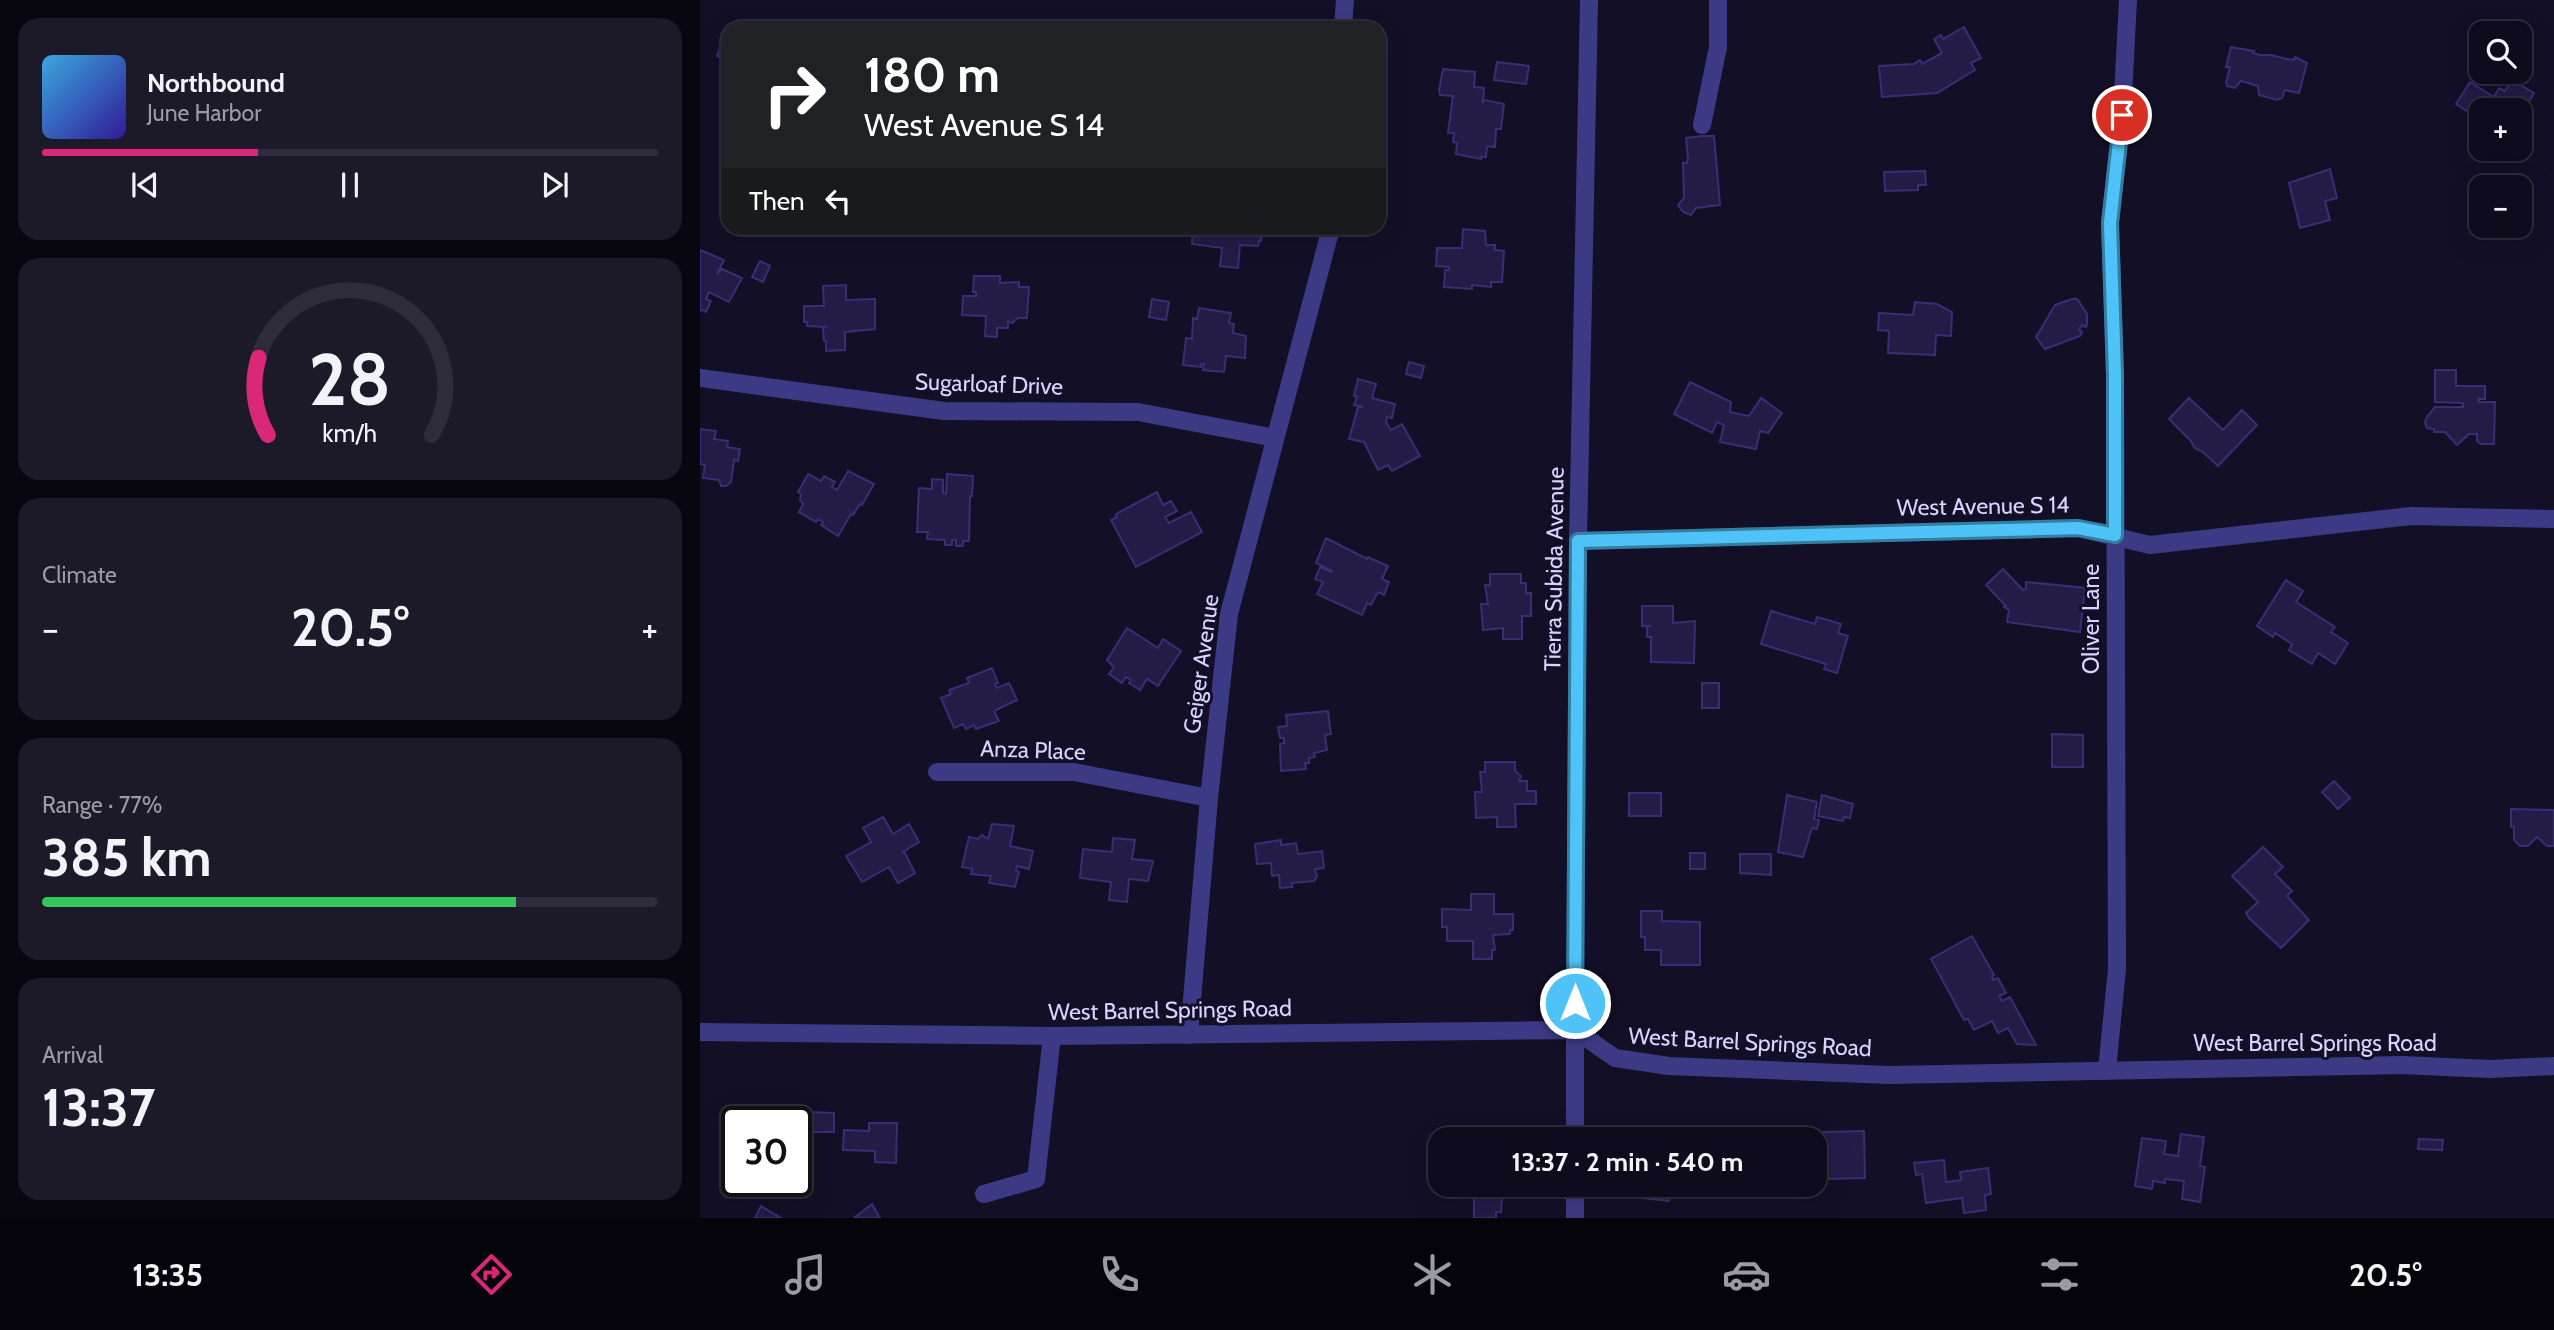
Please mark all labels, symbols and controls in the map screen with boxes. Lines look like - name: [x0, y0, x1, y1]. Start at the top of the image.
- map controls: [2469, 21, 2532, 238]
- button: search: [2469, 21, 2532, 84]
- text: 180 m: [864, 45, 1000, 104]
- icon: right: [749, 49, 840, 140]
- text: Northbound: [147, 67, 285, 99]
- pin: [2092, 85, 2152, 145]
- icon: arrive: [2103, 96, 2141, 134]
- button: +: [2469, 98, 2532, 161]
- text: June Harbor: [147, 99, 261, 127]
- text: West Avenue S 14: [864, 105, 1104, 144]
- icon: previous: [126, 166, 164, 204]
- icon: pause: [331, 166, 369, 204]
- icon: next: [536, 166, 574, 204]
- button: −: [2469, 175, 2532, 238]
- icon: left: [819, 182, 857, 220]
- text: Then: [749, 185, 805, 217]
- text: 28: [309, 335, 391, 423]
- street label: Sugarloaf Drive: [914, 367, 1064, 401]
- text: km/h: [323, 418, 377, 448]
- street label: Tierra Subida Avenue: [1538, 466, 1570, 671]
- street label: West Avenue S 14: [1896, 490, 2070, 522]
- text: Climate: [42, 561, 117, 589]
- street label: Oliver Lane: [2077, 564, 2105, 674]
- street label: Geiger Avenue: [1177, 592, 1225, 736]
- text: 20.5°: [291, 596, 409, 659]
- text: −: [42, 605, 59, 652]
- text: +: [641, 605, 658, 652]
- street label: Anza Place: [980, 734, 1086, 766]
- text: Range · 77%: [42, 791, 163, 819]
- text: 385 km: [42, 826, 211, 889]
- position arrow: [1538, 966, 1612, 1040]
- street label: West Barrel Springs Road: [1048, 994, 1292, 1026]
- street label: West Barrel Springs Road: [1628, 1022, 1872, 1062]
- street label: West Barrel Springs Road: [2193, 1029, 2437, 1057]
- text: Arrival: [42, 1041, 103, 1069]
- text: 13:37: [42, 1076, 155, 1139]
- speed limit sign: 30: [721, 1106, 812, 1197]
- text: 13:37 · 2 min · 540 m: [1512, 1146, 1743, 1178]
- icon: directions: [467, 1250, 516, 1299]
- icon: music: [781, 1250, 830, 1299]
- icon: phone: [1095, 1250, 1144, 1299]
- icon: climate: [1408, 1250, 1457, 1299]
- icon: car: [1722, 1250, 1771, 1299]
- icon: filters: [2035, 1250, 2084, 1299]
- text: 13:35: [132, 1255, 203, 1294]
- text: 20.5°: [2349, 1255, 2422, 1294]

